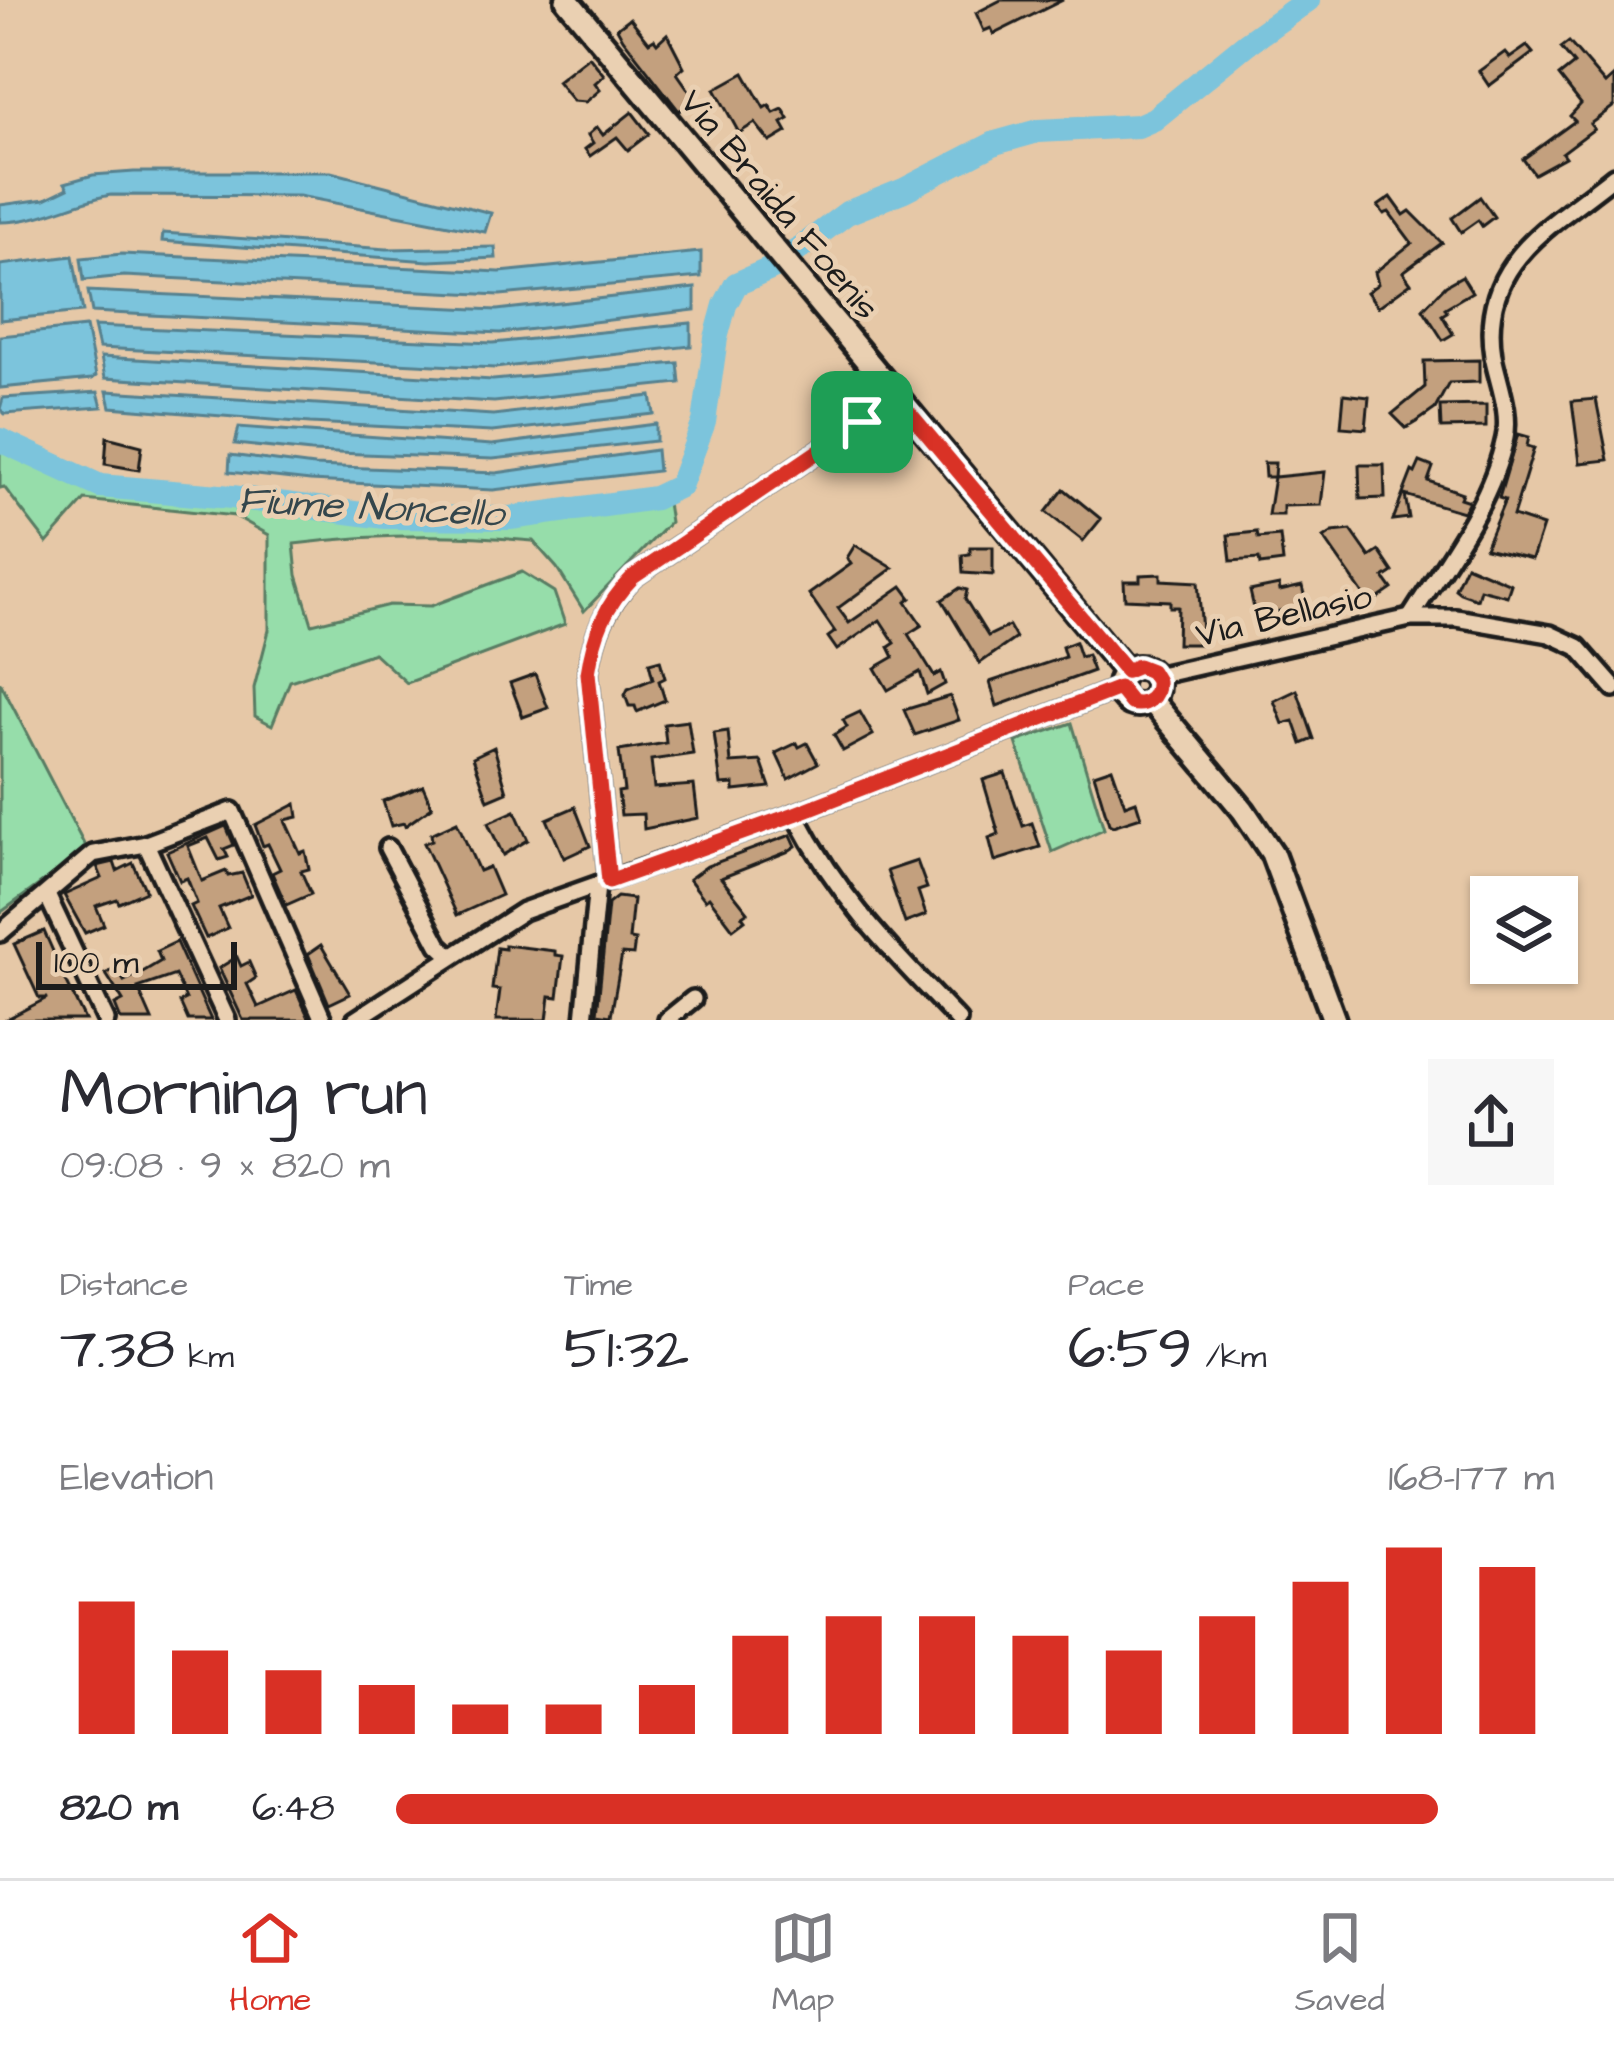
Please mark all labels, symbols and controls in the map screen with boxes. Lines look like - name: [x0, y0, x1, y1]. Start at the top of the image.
- street label: Via Braida Foenis: [667, 79, 891, 331]
- pin: [811, 371, 913, 473]
- icon: arrive: [829, 389, 895, 455]
- water label: Fiume Noncello: [237, 474, 508, 542]
- street label: Via Bellasio: [1191, 571, 1377, 661]
- map controls: [1470, 876, 1578, 984]
- button: layers: [1470, 876, 1578, 984]
- scale bar: [36, 936, 237, 989]
- text: 100 m: [54, 940, 139, 986]
- text: Morning run: [60, 1049, 428, 1141]
- button: share: [1428, 1059, 1554, 1185]
- text: 09:08 · 9 × 820 m: [60, 1140, 390, 1194]
- text: Distance: [60, 1262, 188, 1308]
- text: Time: [564, 1262, 633, 1308]
- text: Pace: [1068, 1262, 1145, 1308]
- text: 7.38: [60, 1308, 175, 1391]
- text: 51:32: [564, 1308, 689, 1391]
- text: 6:59: [1068, 1308, 1192, 1391]
- text: km: [175, 1334, 234, 1380]
- text: /km: [1192, 1334, 1266, 1380]
- text: Elevation: [60, 1452, 214, 1506]
- text: 168–177 m: [1388, 1452, 1554, 1506]
- text: 820 m: [60, 1782, 178, 1836]
- text: 6:48: [252, 1782, 335, 1836]
- tab: Home: [229, 1905, 311, 2023]
- tab: Map: [770, 1905, 836, 2023]
- tab: Saved: [1295, 1905, 1385, 2023]

